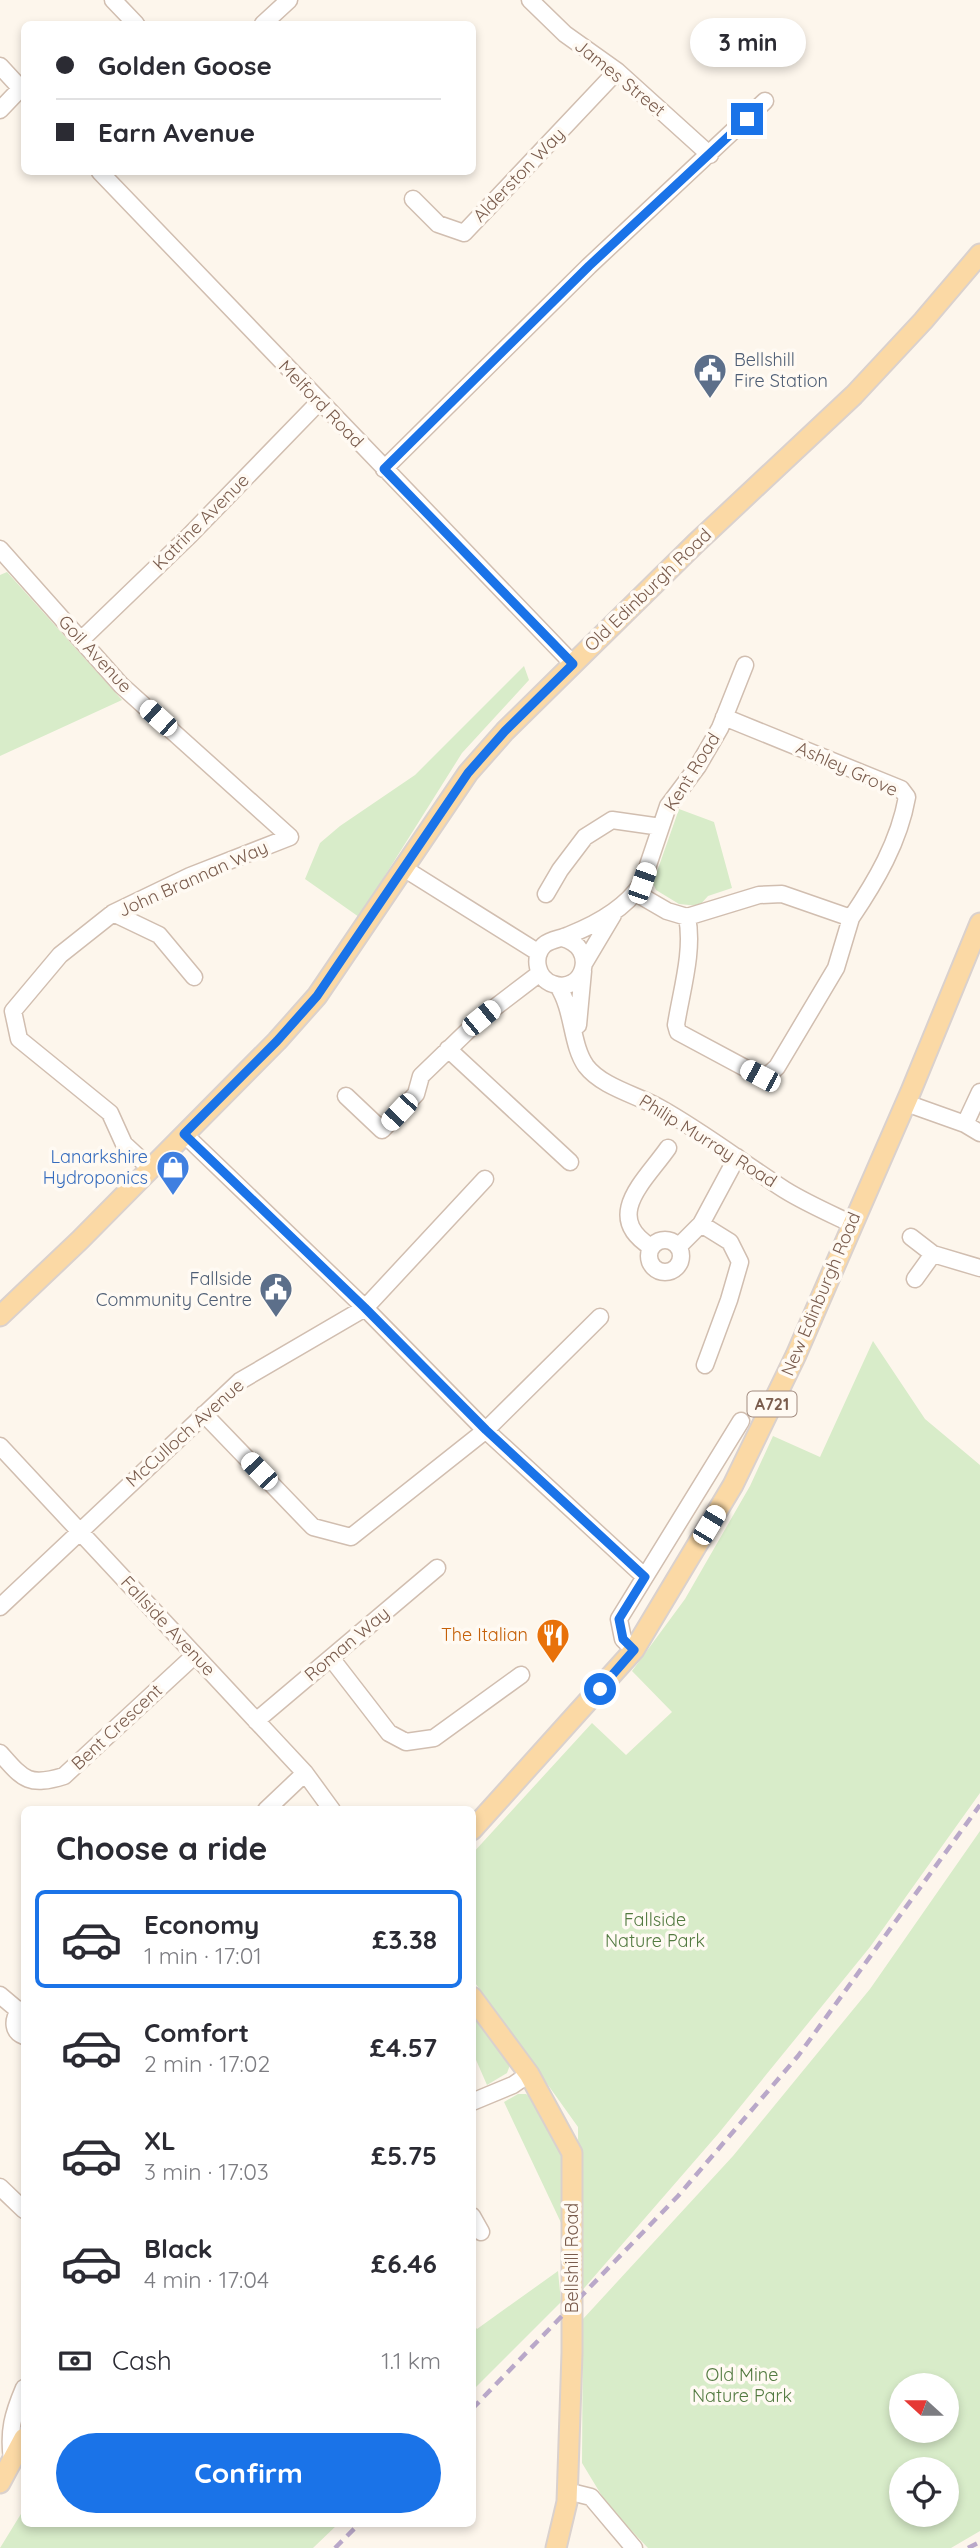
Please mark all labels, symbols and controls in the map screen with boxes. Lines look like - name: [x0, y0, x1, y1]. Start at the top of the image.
- callout: 3 min: [689, 18, 805, 66]
- text: 3 min: [718, 28, 778, 57]
- street label: James Street: [570, 34, 670, 121]
- text: Golden Goose: [98, 49, 272, 82]
- route end: [731, 103, 763, 135]
- text: Earn Avenue: [98, 116, 255, 149]
- street label: Alderston Way: [468, 123, 570, 227]
- place label: Bellshill Fire Station: [734, 348, 828, 392]
- public building icon: Bellshill Fire Station: [691, 351, 729, 400]
- street label: Melford Road: [274, 355, 369, 452]
- street label: Katrine Avenue: [148, 469, 254, 575]
- street label: Old Edinburgh Road: [579, 523, 716, 656]
- street label: Goil Avenue: [54, 610, 137, 697]
- car: [136, 696, 181, 740]
- street label: Kent Road: [658, 728, 725, 815]
- street label: Ashley Grove: [793, 736, 902, 801]
- street label: John Brannan Way: [114, 835, 271, 922]
- car: [626, 860, 659, 906]
- car: [459, 997, 504, 1039]
- car: [737, 1057, 784, 1095]
- car: [377, 1089, 422, 1135]
- street label: Philip Murray Road: [635, 1089, 781, 1192]
- place label: Lanarkshire Hydroponics: [43, 1145, 148, 1189]
- shop icon: Lanarkshire Hydroponics: [154, 1148, 192, 1197]
- street label: New Edinburgh Road: [776, 1208, 865, 1379]
- place label: Fallside Community Centre: [96, 1267, 252, 1311]
- public building icon: Fallside Community Centre: [257, 1270, 295, 1319]
- street label: McCulloch Avenue: [121, 1373, 249, 1492]
- road number: A721: [748, 1392, 796, 1416]
- car: [237, 1449, 282, 1493]
- car: [690, 1502, 729, 1548]
- street label: Fallside Avenue: [116, 1571, 221, 1681]
- street label: Roman Way: [300, 1601, 394, 1686]
- restaurant icon: The Italian: [534, 1616, 572, 1665]
- place label: The Italian: [441, 1623, 528, 1646]
- route start: [584, 1673, 616, 1705]
- street label: Bent Crescent: [66, 1679, 167, 1775]
- text: Choose a ride: [56, 1828, 268, 1868]
- icon: car: [60, 1908, 123, 1971]
- text: Economy: [144, 1908, 259, 1941]
- park label: Fallside Nature Park: [605, 1908, 705, 1952]
- text: £3.38: [372, 1923, 437, 1956]
- text: 1 min · 17:01: [144, 1941, 262, 1970]
- icon: car: [60, 2016, 123, 2079]
- text: Comfort: [144, 2016, 249, 2049]
- text: £4.57: [370, 2031, 437, 2064]
- text: 2 min · 17:02: [144, 2049, 270, 2078]
- icon: car: [60, 2124, 123, 2187]
- text: XL: [144, 2124, 176, 2157]
- text: £5.75: [371, 2139, 437, 2172]
- text: 3 min · 17:03: [144, 2157, 269, 2186]
- street label: Bellshill Road: [560, 2203, 583, 2313]
- icon: car: [60, 2232, 123, 2295]
- text: Black: [144, 2232, 213, 2265]
- text: £6.46: [371, 2247, 437, 2280]
- text: 4 min · 17:04: [144, 2265, 269, 2294]
- icon: cash: [56, 2342, 94, 2380]
- text: Cash: [112, 2344, 172, 2377]
- text: 1.1 km: [381, 2346, 441, 2375]
- park label: Old Mine Nature Park: [692, 2363, 792, 2407]
- north arrow: [889, 2373, 959, 2443]
- map controls: [889, 2373, 959, 2527]
- button: Confirm: [56, 2433, 441, 2513]
- button: locate: [889, 2457, 959, 2527]

